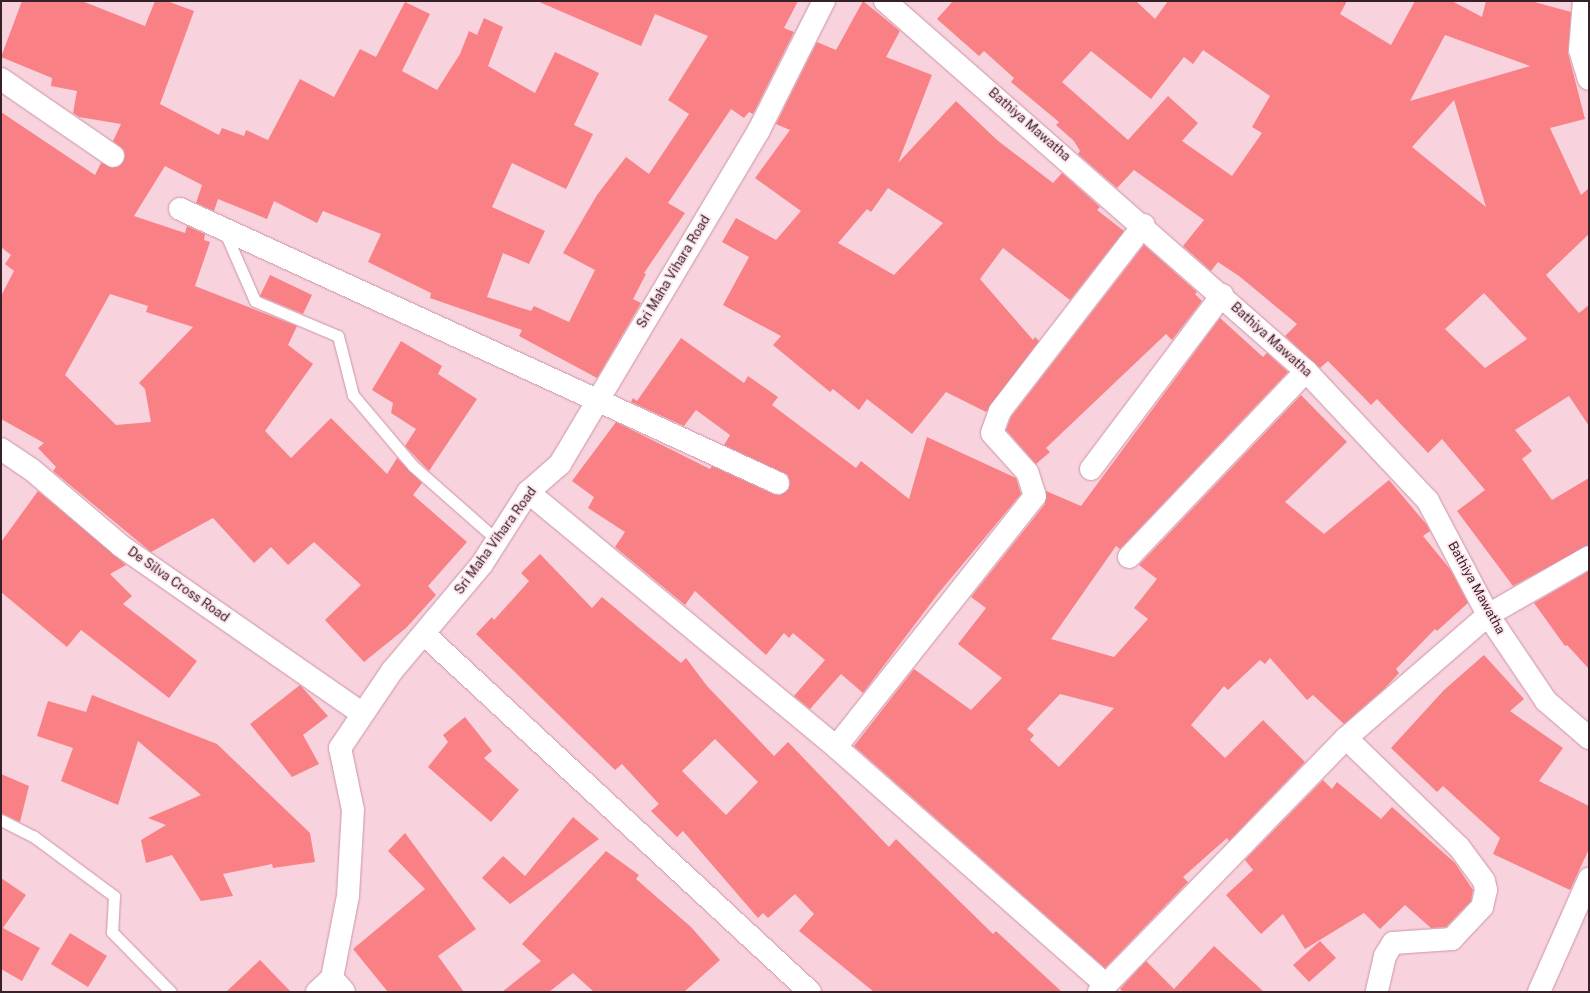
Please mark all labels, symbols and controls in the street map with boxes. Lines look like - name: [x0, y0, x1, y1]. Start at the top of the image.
- street label: Bathiya Mawatha: [985, 85, 1073, 165]
- street label: Sri Maha Vihara Road: [634, 213, 714, 331]
- street label: Bathiya Mawatha: [1227, 300, 1315, 380]
- street label: Sri Maha Vihara Road: [452, 484, 540, 598]
- street label: Bathiya Mawatha: [1444, 539, 1508, 637]
- street label: De Silva Cross Road: [124, 544, 232, 626]

